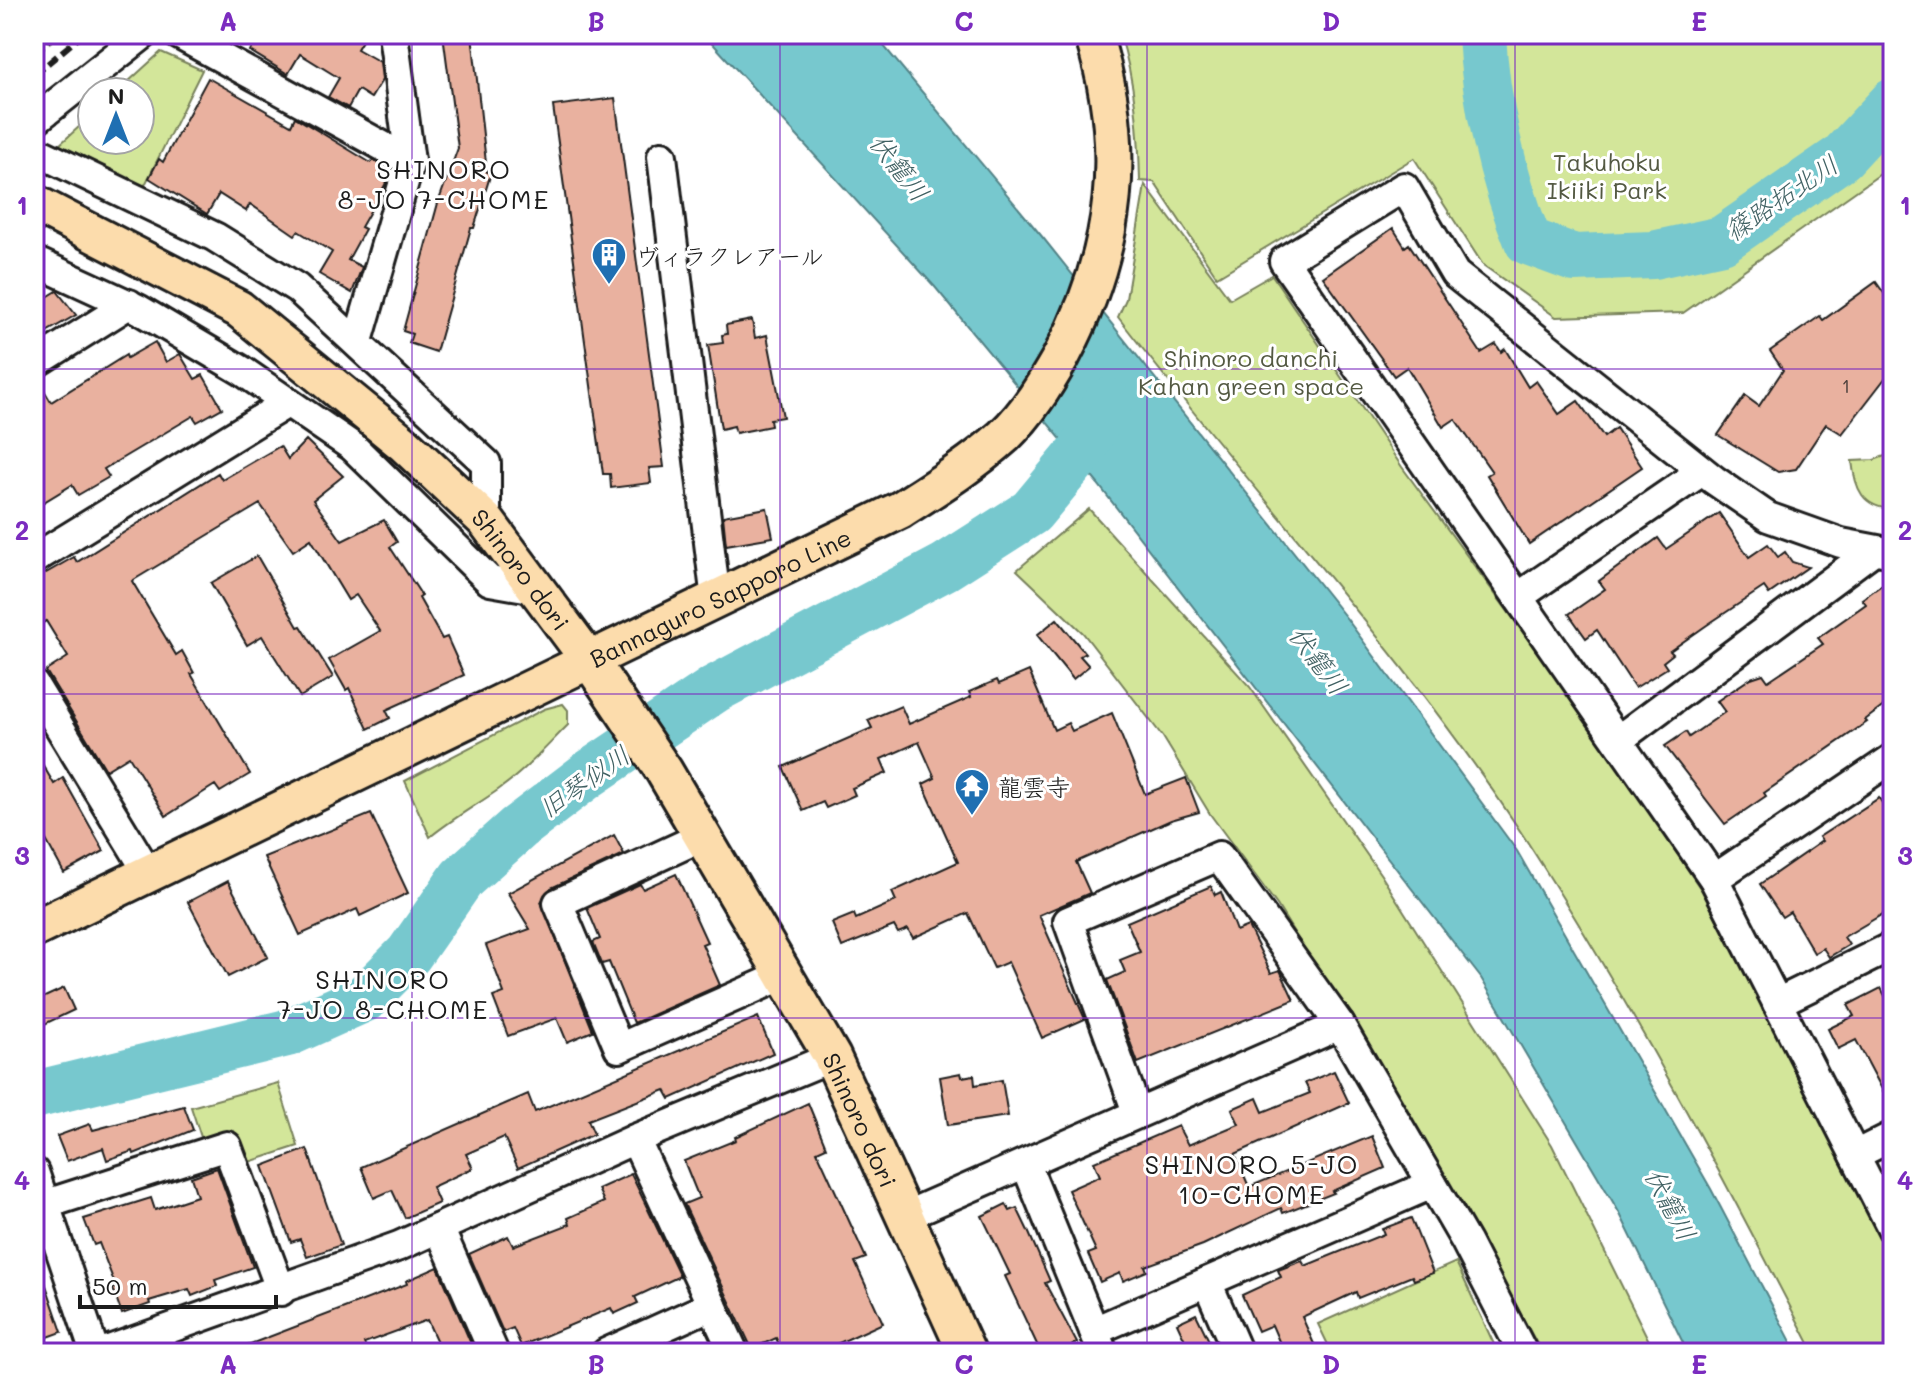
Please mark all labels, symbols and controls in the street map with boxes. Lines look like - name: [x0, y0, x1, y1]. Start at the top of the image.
- text: A: [219, 4, 237, 38]
- text: B: [587, 4, 605, 38]
- text: C: [954, 4, 974, 38]
- text: D: [1322, 4, 1340, 38]
- text: E: [1691, 4, 1707, 38]
- north arrow: [76, 76, 156, 156]
- text: N: [108, 81, 124, 110]
- water label: 伏籠川: [863, 126, 937, 208]
- park label: Takuhoku Ikiiki Park: [1547, 146, 1667, 205]
- water label: 篠路拓北川: [1718, 147, 1844, 247]
- district label: SHINORO 8-JO 7-CHOME: [338, 152, 550, 216]
- text: 1: [16, 188, 28, 222]
- text: 1: [1899, 188, 1911, 222]
- building icon: ヴィラクレアール: [590, 236, 628, 286]
- place label: ヴィラクレアール: [635, 240, 824, 271]
- park label: Shinoro danchi Kahan green space: [1138, 342, 1364, 401]
- house number: 1: [1842, 372, 1850, 398]
- street label: Shinoro dori: [466, 501, 577, 636]
- text: 2: [15, 513, 29, 547]
- text: 2: [1898, 513, 1912, 547]
- street label: Bannaguro Sapporo Line: [584, 521, 856, 674]
- water label: 伏籠川: [1282, 619, 1356, 701]
- water label: 旧琴似川: [532, 737, 636, 825]
- temple icon: 龍雲寺: [953, 767, 991, 817]
- place label: 龍雲寺: [998, 771, 1070, 802]
- text: 3: [14, 838, 30, 872]
- text: 3: [1897, 838, 1913, 872]
- district label: SHINORO 7-JO 8-CHOME: [277, 962, 489, 1026]
- street label: Shinoro dori: [816, 1047, 905, 1192]
- district label: SHINORO 5-JO 10-CHOME: [1145, 1147, 1359, 1211]
- water label: 伏籠川: [1638, 1162, 1704, 1246]
- text: 4: [14, 1163, 30, 1197]
- text: 4: [1897, 1163, 1913, 1197]
- scale bar: [80, 1259, 276, 1309]
- text: 50 m: [92, 1270, 148, 1301]
- text: A: [219, 1347, 237, 1381]
- text: B: [587, 1347, 605, 1381]
- text: C: [954, 1347, 974, 1381]
- text: D: [1322, 1347, 1340, 1381]
- text: E: [1691, 1347, 1707, 1381]

